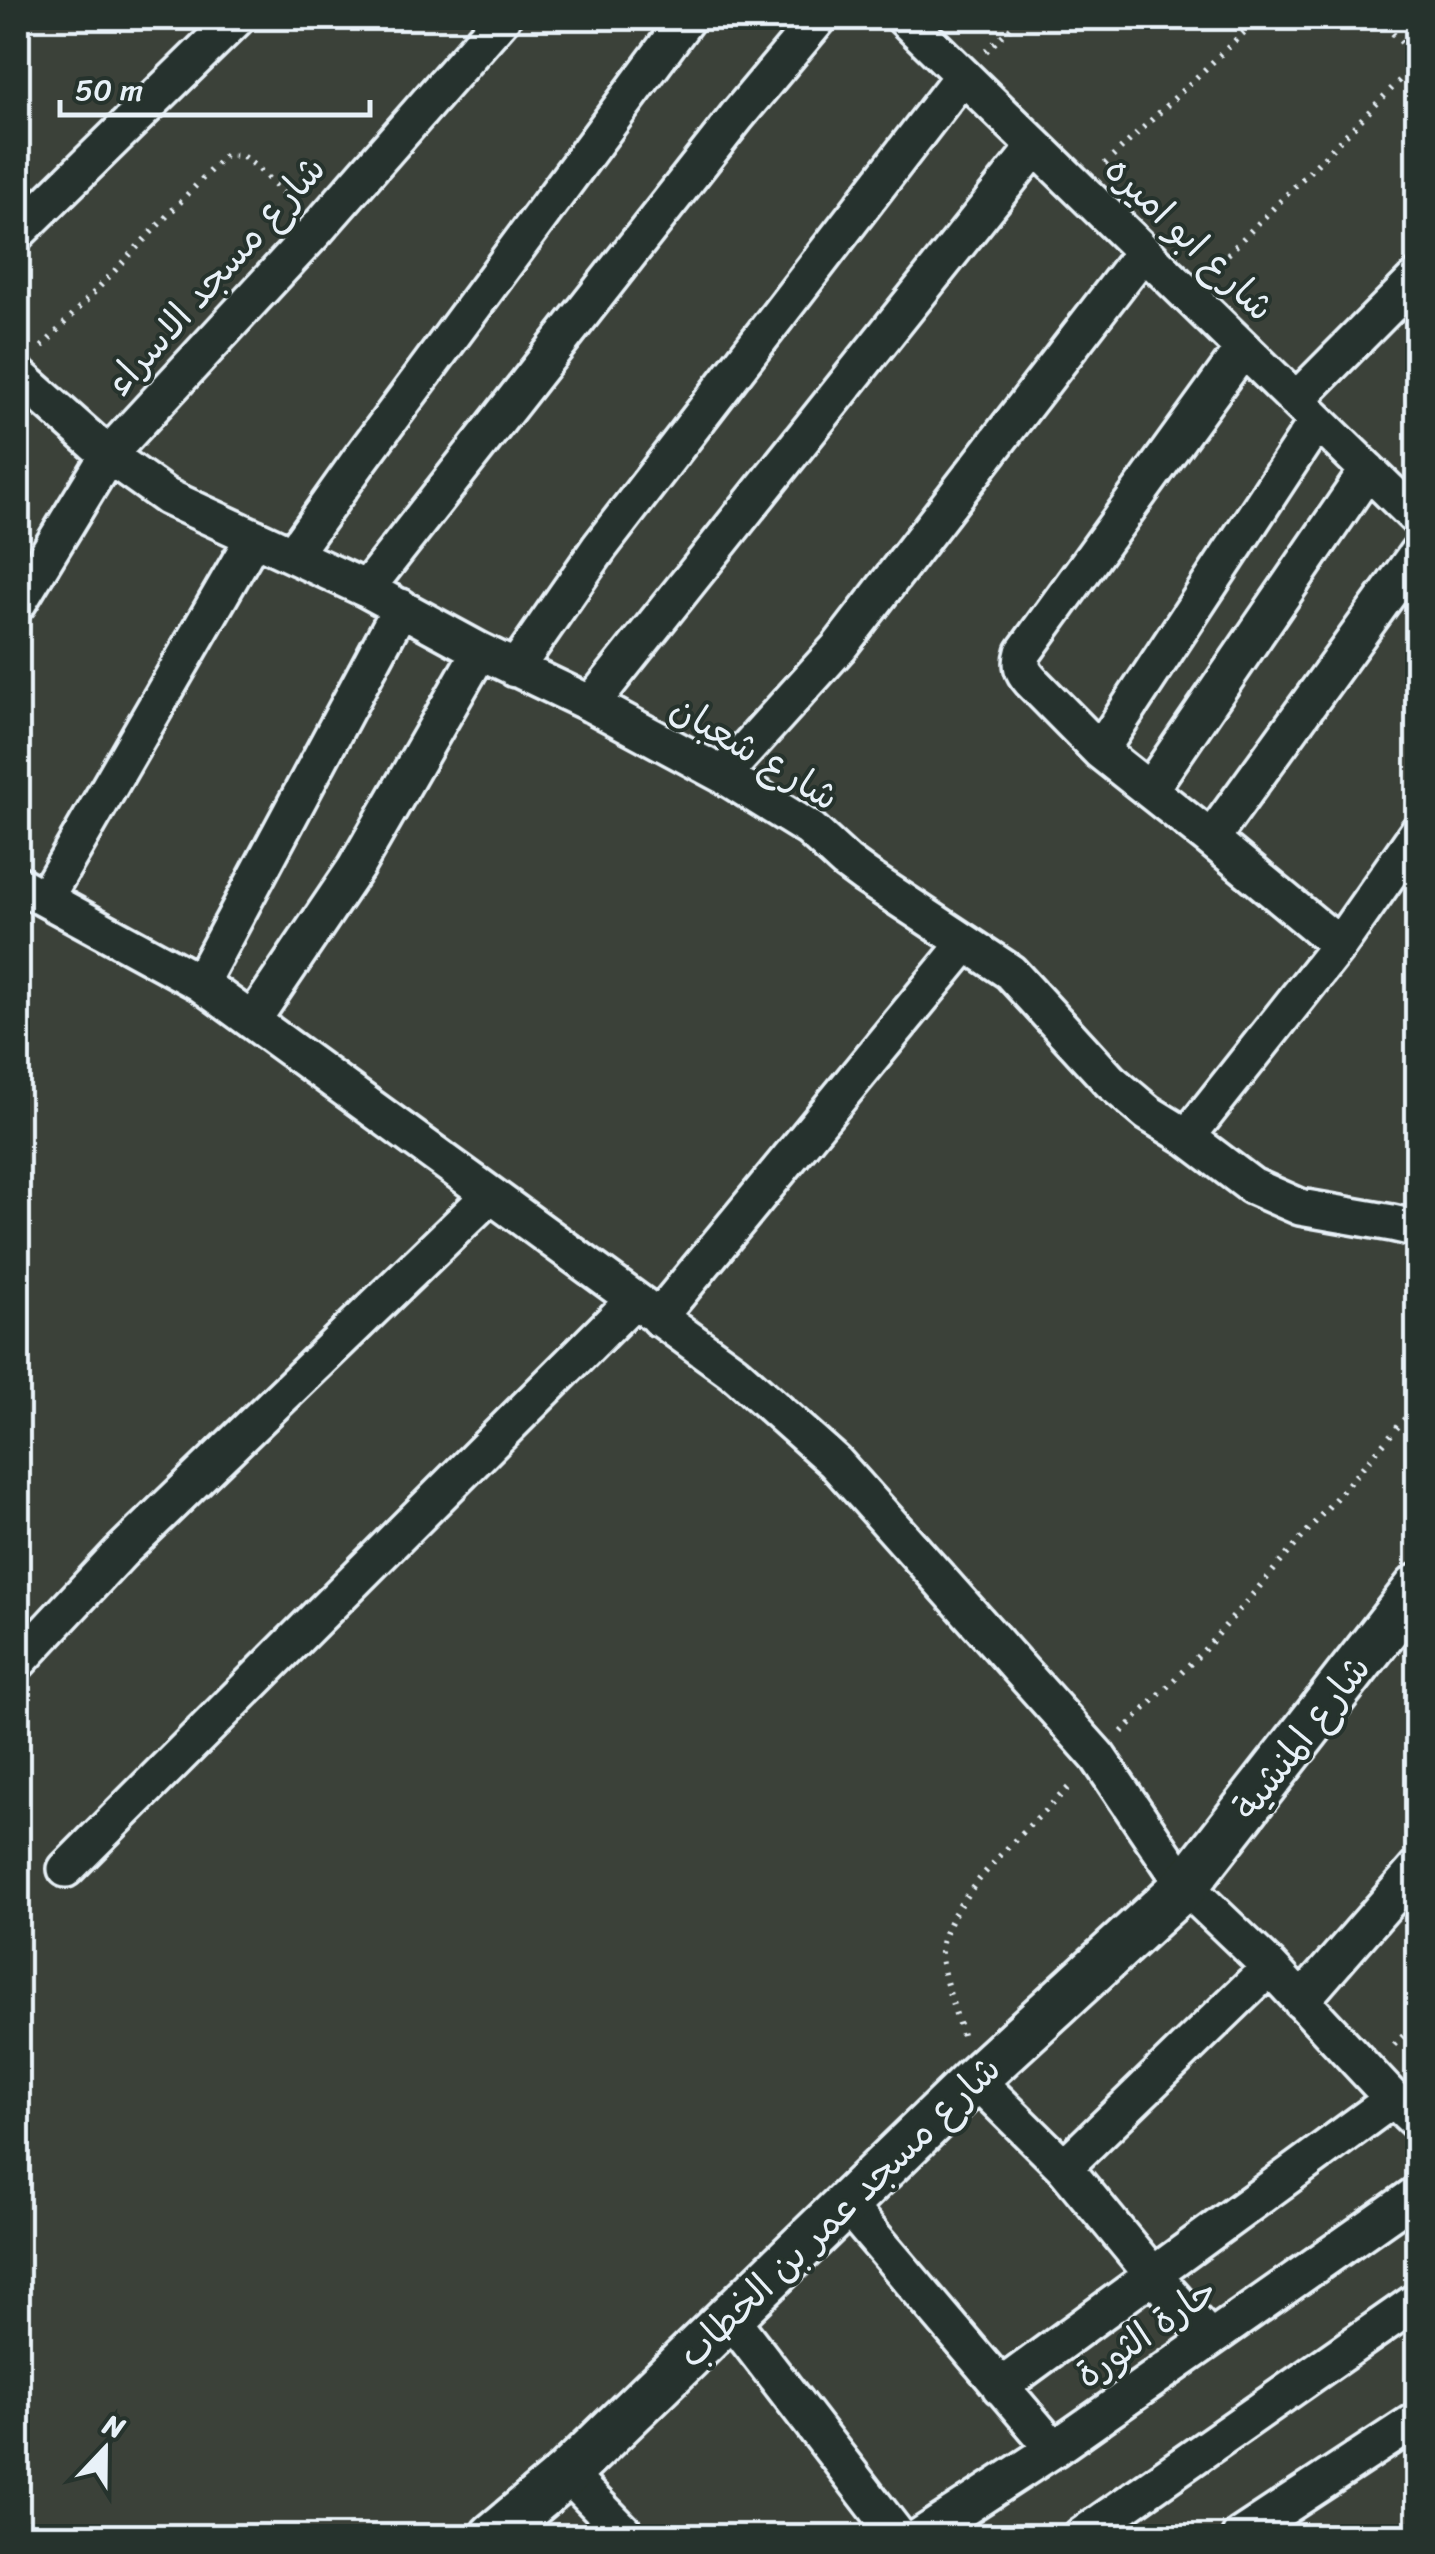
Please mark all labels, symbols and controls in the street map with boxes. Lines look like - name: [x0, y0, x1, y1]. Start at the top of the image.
- scale bar: [60, 55, 370, 117]
- text: 50 m: [75, 63, 143, 117]
- street label: شارع مسجد الاسراء: [88, 139, 343, 412]
- street label: شارع ابو اميره: [1088, 139, 1291, 338]
- street label: شارع شعبان: [657, 675, 852, 829]
- street label: شارع المنشية: [1214, 1639, 1388, 1835]
- street label: شارع مسجد عمر بن الخطاب: [661, 2038, 1017, 2385]
- street label: حارة الثورة: [1060, 2258, 1232, 2407]
- north arrow: [55, 2399, 155, 2499]
- text: N: [95, 2400, 133, 2453]

